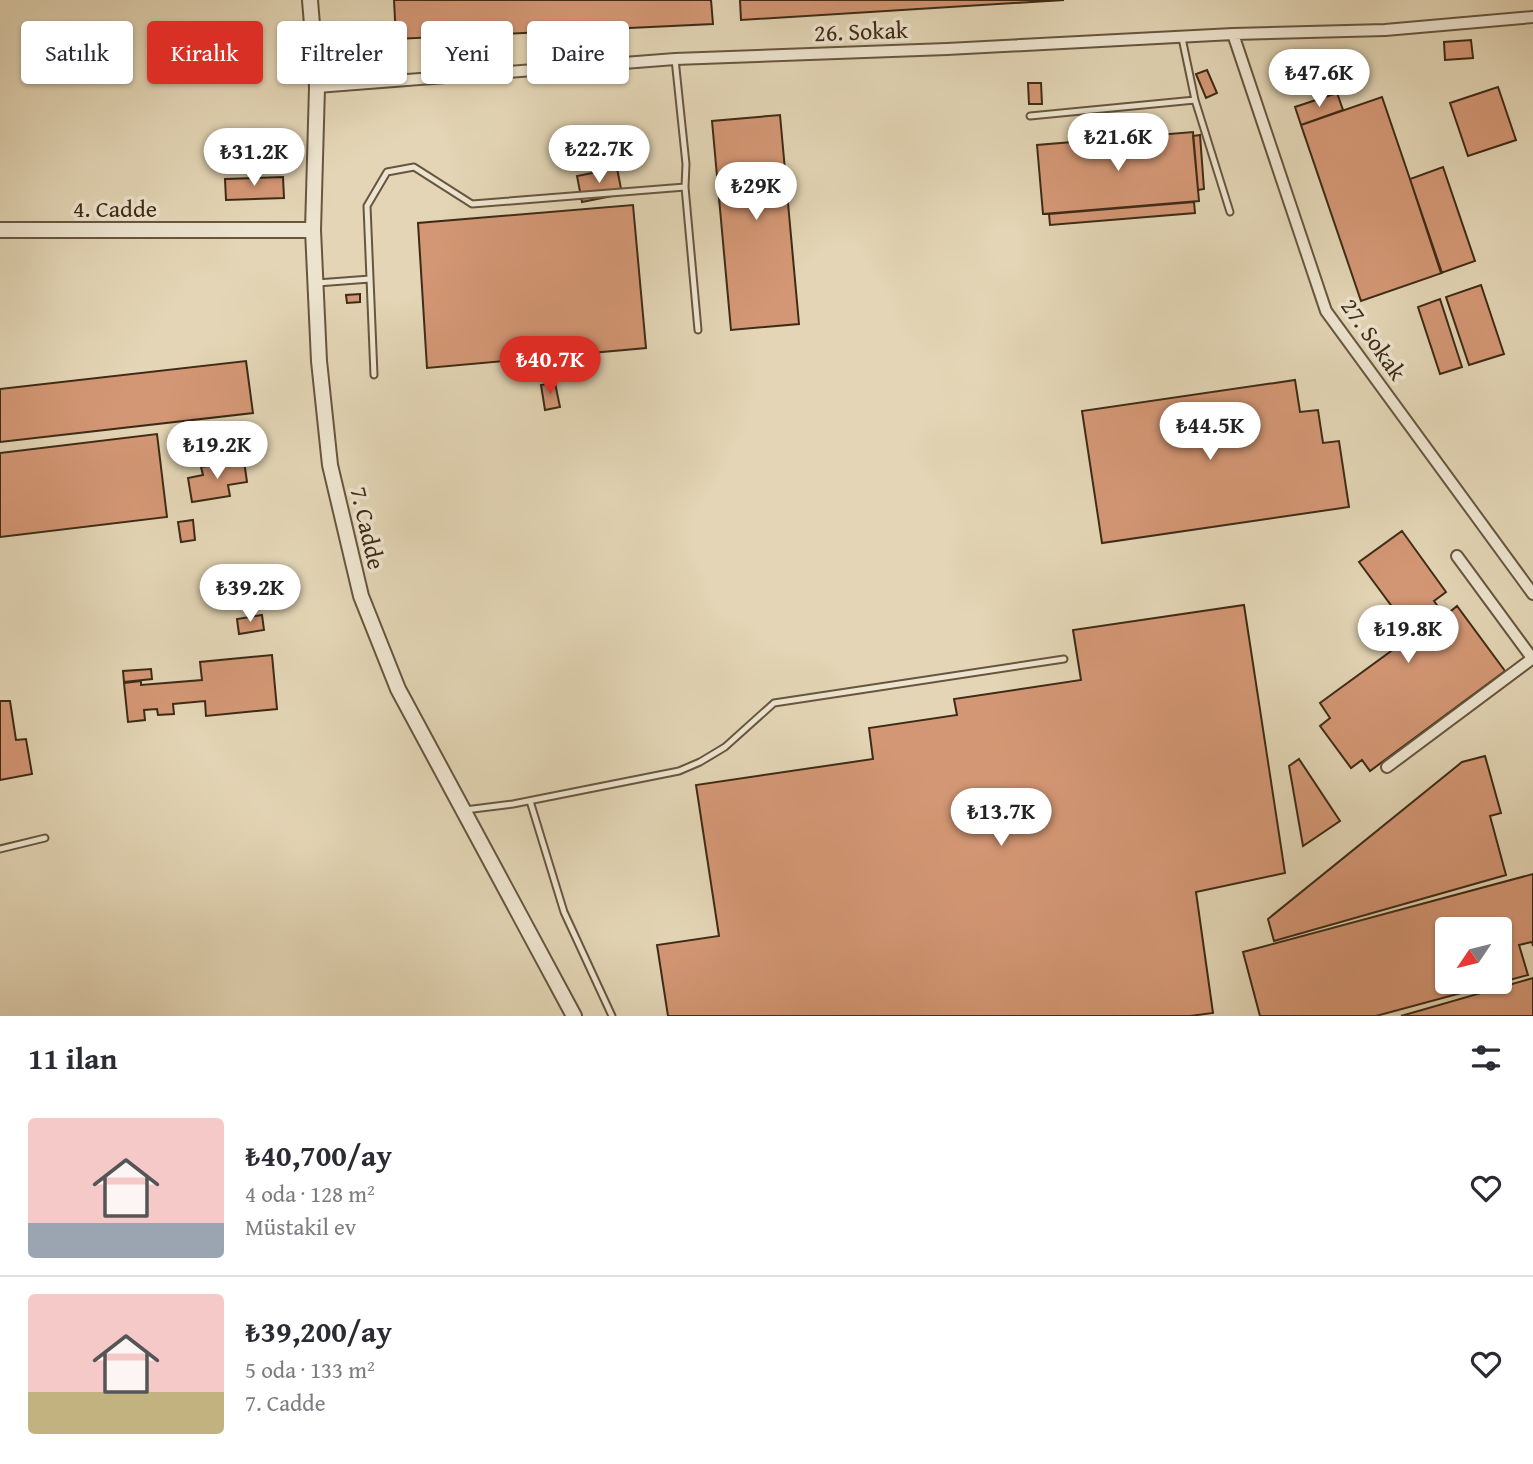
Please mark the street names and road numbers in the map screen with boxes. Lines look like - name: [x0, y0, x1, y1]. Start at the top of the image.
- street label: 26. Sokak: [813, 12, 909, 50]
- street label: 4. Cadde: [73, 191, 157, 226]
- street label: 27. Sokak: [1333, 291, 1416, 388]
- street label: 7. Cadde: [342, 483, 394, 573]

